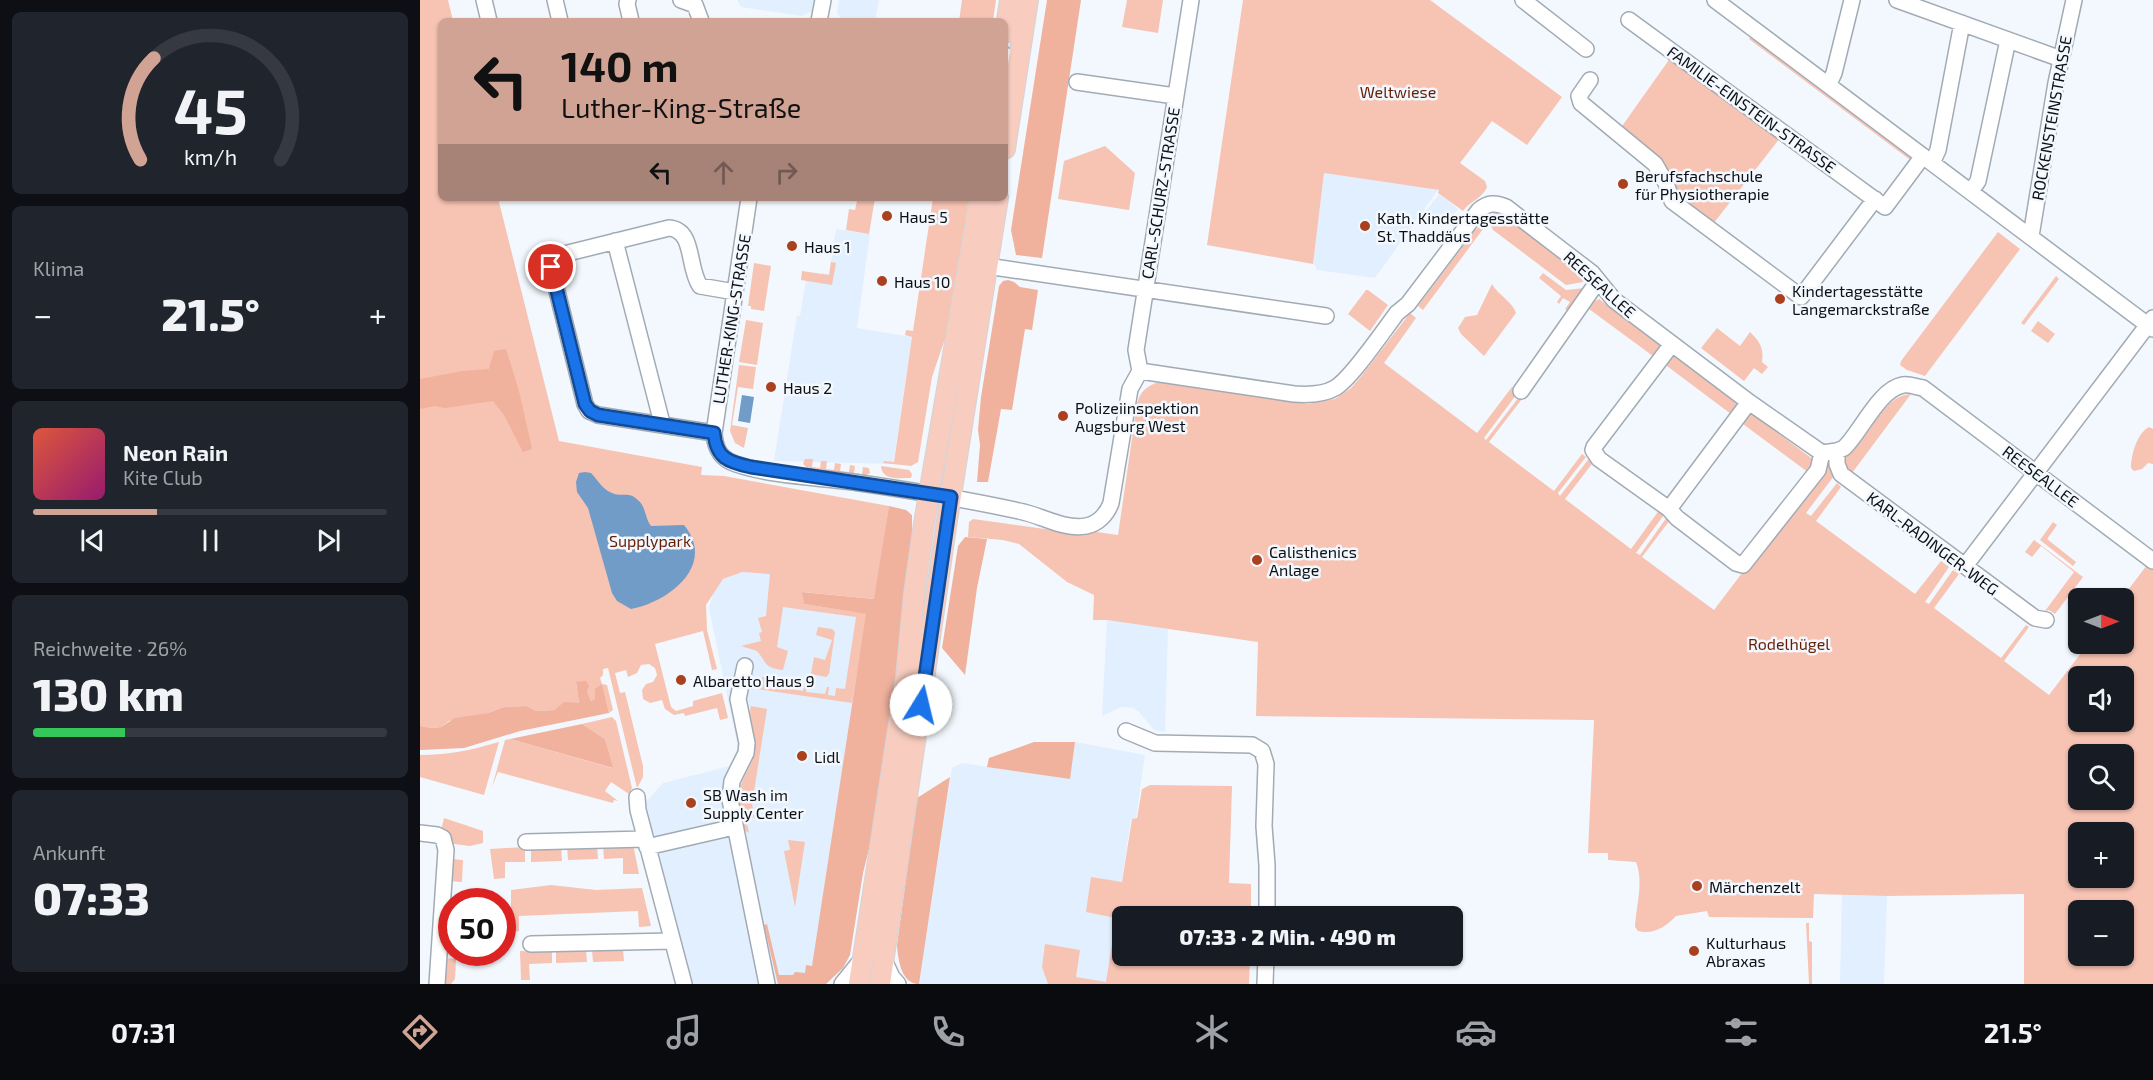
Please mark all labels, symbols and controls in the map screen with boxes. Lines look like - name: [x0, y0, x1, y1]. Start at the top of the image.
- street label: ROCKENSTEINSTRASSE: [2027, 34, 2075, 202]
- text: 140 m: [561, 40, 678, 90]
- street label: FAMILIE-EINSTEIN-STRASSE: [1664, 41, 1840, 177]
- icon: left: [462, 42, 540, 120]
- text: 45: [173, 72, 247, 147]
- park label: Weltwiese: [1360, 82, 1436, 101]
- text: Luther-King-Straße: [561, 91, 801, 123]
- street label: CARL-SCHURZ-STRASSE: [1137, 106, 1183, 280]
- text: km/h: [183, 145, 237, 170]
- icon: left: [644, 156, 677, 189]
- icon: ahead: [707, 156, 740, 189]
- icon: right: [770, 156, 803, 189]
- place label: Berufsfachschule für Physiotherapie: [1635, 166, 1769, 203]
- marker: Berufsfachschule für Physiotherapie: [1616, 177, 1630, 191]
- place label: Haus 5: [899, 207, 948, 226]
- place label: Kath. Kindertagesstätte St. Thaddäus: [1377, 208, 1549, 245]
- marker: Haus 5: [880, 209, 894, 223]
- marker: Kath. Kindertagesstätte St. Thaddäus: [1358, 219, 1372, 233]
- street label: LUTHER-KING-STRASSE: [708, 233, 754, 405]
- place label: Haus 1: [804, 237, 851, 256]
- marker: Haus 1: [785, 239, 799, 253]
- pin: [525, 241, 576, 292]
- street label: REESEALLEE: [1560, 247, 1640, 321]
- icon: arrive: [534, 250, 567, 283]
- text: Klima: [33, 256, 84, 280]
- place label: Haus 10: [894, 272, 950, 291]
- marker: Haus 10: [875, 274, 889, 288]
- place label: Kindertagesstätte Langemarckstraße: [1792, 281, 1930, 318]
- text: 21.5°: [161, 286, 260, 340]
- marker: Kindertagesstätte Langemarckstraße: [1773, 292, 1787, 306]
- text: −: [33, 294, 52, 334]
- text: +: [369, 294, 387, 334]
- place label: Haus 2: [783, 378, 832, 397]
- marker: Haus 2: [764, 380, 778, 394]
- place label: Polizeiinspektion Augsburg West: [1075, 398, 1199, 435]
- marker: Polizeiinspektion Augsburg West: [1056, 409, 1070, 423]
- text: Neon Rain: [123, 439, 228, 465]
- street label: REESEALLEE: [1999, 441, 2083, 511]
- text: Kite Club: [123, 465, 203, 489]
- street label: KARL-RADINGER-WEG: [1863, 487, 2003, 599]
- icon: previous: [76, 524, 109, 557]
- icon: pause: [194, 524, 227, 557]
- icon: next: [312, 524, 345, 557]
- park label: Supplypark: [609, 531, 691, 550]
- place label: Calisthenics Anlage: [1269, 542, 1357, 579]
- marker: Calisthenics Anlage: [1250, 553, 1264, 567]
- north arrow: [2068, 588, 2134, 654]
- map controls: [2068, 588, 2134, 966]
- park label: Rodelhügel: [1748, 634, 1830, 653]
- text: Reichweite · 26%: [33, 636, 187, 660]
- text: 130 km: [33, 666, 184, 720]
- button: sound: [2068, 666, 2134, 732]
- place label: Albaretto Haus 9: [693, 671, 815, 690]
- marker: Albaretto Haus 9: [674, 673, 688, 687]
- position arrow: [889, 673, 953, 737]
- button: search: [2068, 744, 2134, 810]
- place label: Lidl: [814, 747, 840, 766]
- marker: Lidl: [795, 749, 809, 763]
- place label: SB Wash im Supply Center: [703, 785, 804, 822]
- marker: SB Wash im Supply Center: [684, 796, 698, 810]
- button: +: [2068, 822, 2134, 888]
- text: Ankunft: [33, 840, 105, 864]
- text: 07:33: [33, 870, 150, 924]
- place label: Märchenzelt: [1709, 877, 1801, 896]
- marker: Märchenzelt: [1690, 879, 1704, 893]
- speed limit sign: 50: [438, 888, 516, 966]
- button: −: [2068, 900, 2134, 966]
- text: 07:33 · 2 Min. · 490 m: [1179, 923, 1396, 949]
- place label: Kulturhaus Abraxas: [1706, 933, 1786, 970]
- marker: Kulturhaus Abraxas: [1687, 944, 1701, 958]
- icon: directions: [399, 1011, 441, 1053]
- icon: music: [663, 1011, 705, 1053]
- icon: phone: [927, 1011, 969, 1053]
- icon: climate: [1191, 1011, 1233, 1053]
- icon: car: [1455, 1011, 1497, 1053]
- icon: filters: [1720, 1011, 1762, 1053]
- text: 07:31: [111, 1016, 176, 1048]
- text: 21.5°: [1984, 1016, 2042, 1048]

